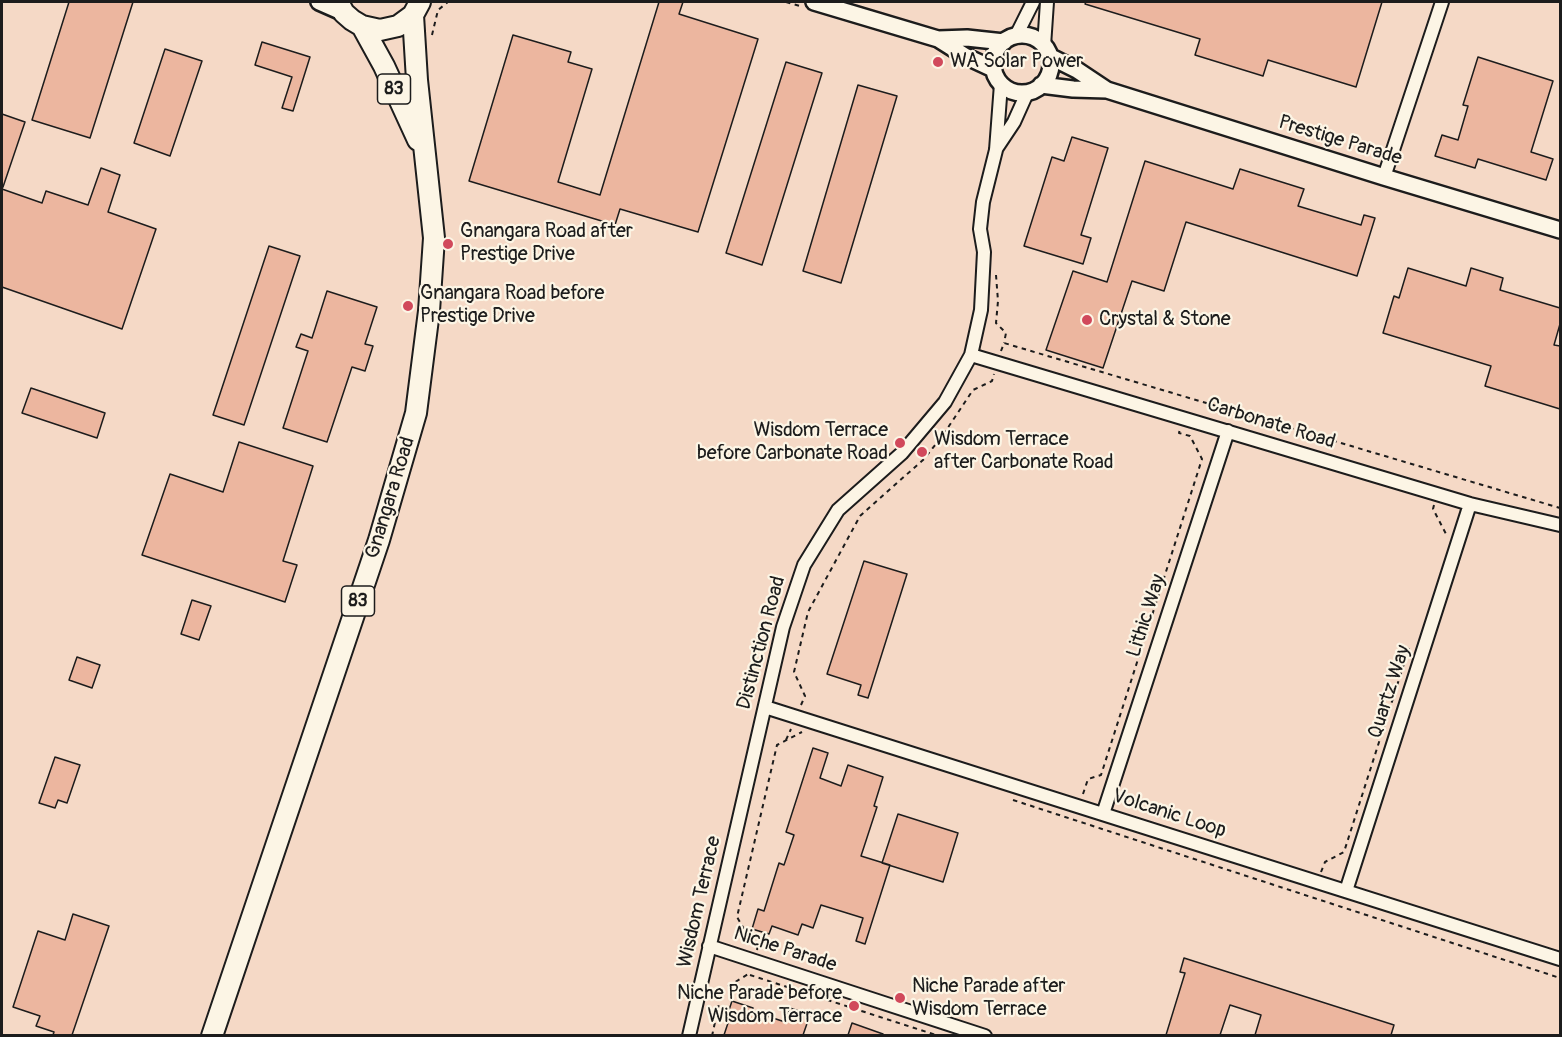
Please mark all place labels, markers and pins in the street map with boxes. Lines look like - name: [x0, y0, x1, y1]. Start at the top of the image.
- place label: WA Solar Power: [950, 50, 1083, 74]
- marker: WA Solar Power: [931, 55, 945, 69]
- place label: Gnangara Road after Prestige Drive: [460, 220, 633, 267]
- marker: Gnangara Road after Prestige Drive: [441, 237, 455, 251]
- place label: Gnangara Road before Prestige Drive: [420, 282, 604, 329]
- marker: Gnangara Road before Prestige Drive: [401, 299, 415, 313]
- place label: Crystal & Stone: [1099, 308, 1231, 332]
- marker: Crystal & Stone: [1080, 313, 1094, 327]
- place label: Wisdom Terrace before Carbonate Road: [697, 419, 888, 466]
- place label: Wisdom Terrace after Carbonate Road: [934, 428, 1114, 475]
- marker: Wisdom Terrace before Carbonate Road: [893, 436, 907, 450]
- marker: Wisdom Terrace after Carbonate Road: [915, 445, 929, 459]
- place label: Niche Parade after Wisdom Terrace: [912, 975, 1065, 1022]
- place label: Niche Parade before Wisdom Terrace: [677, 982, 842, 1029]
- marker: Niche Parade after Wisdom Terrace: [893, 991, 907, 1005]
- marker: Niche Parade before Wisdom Terrace: [847, 999, 861, 1013]

